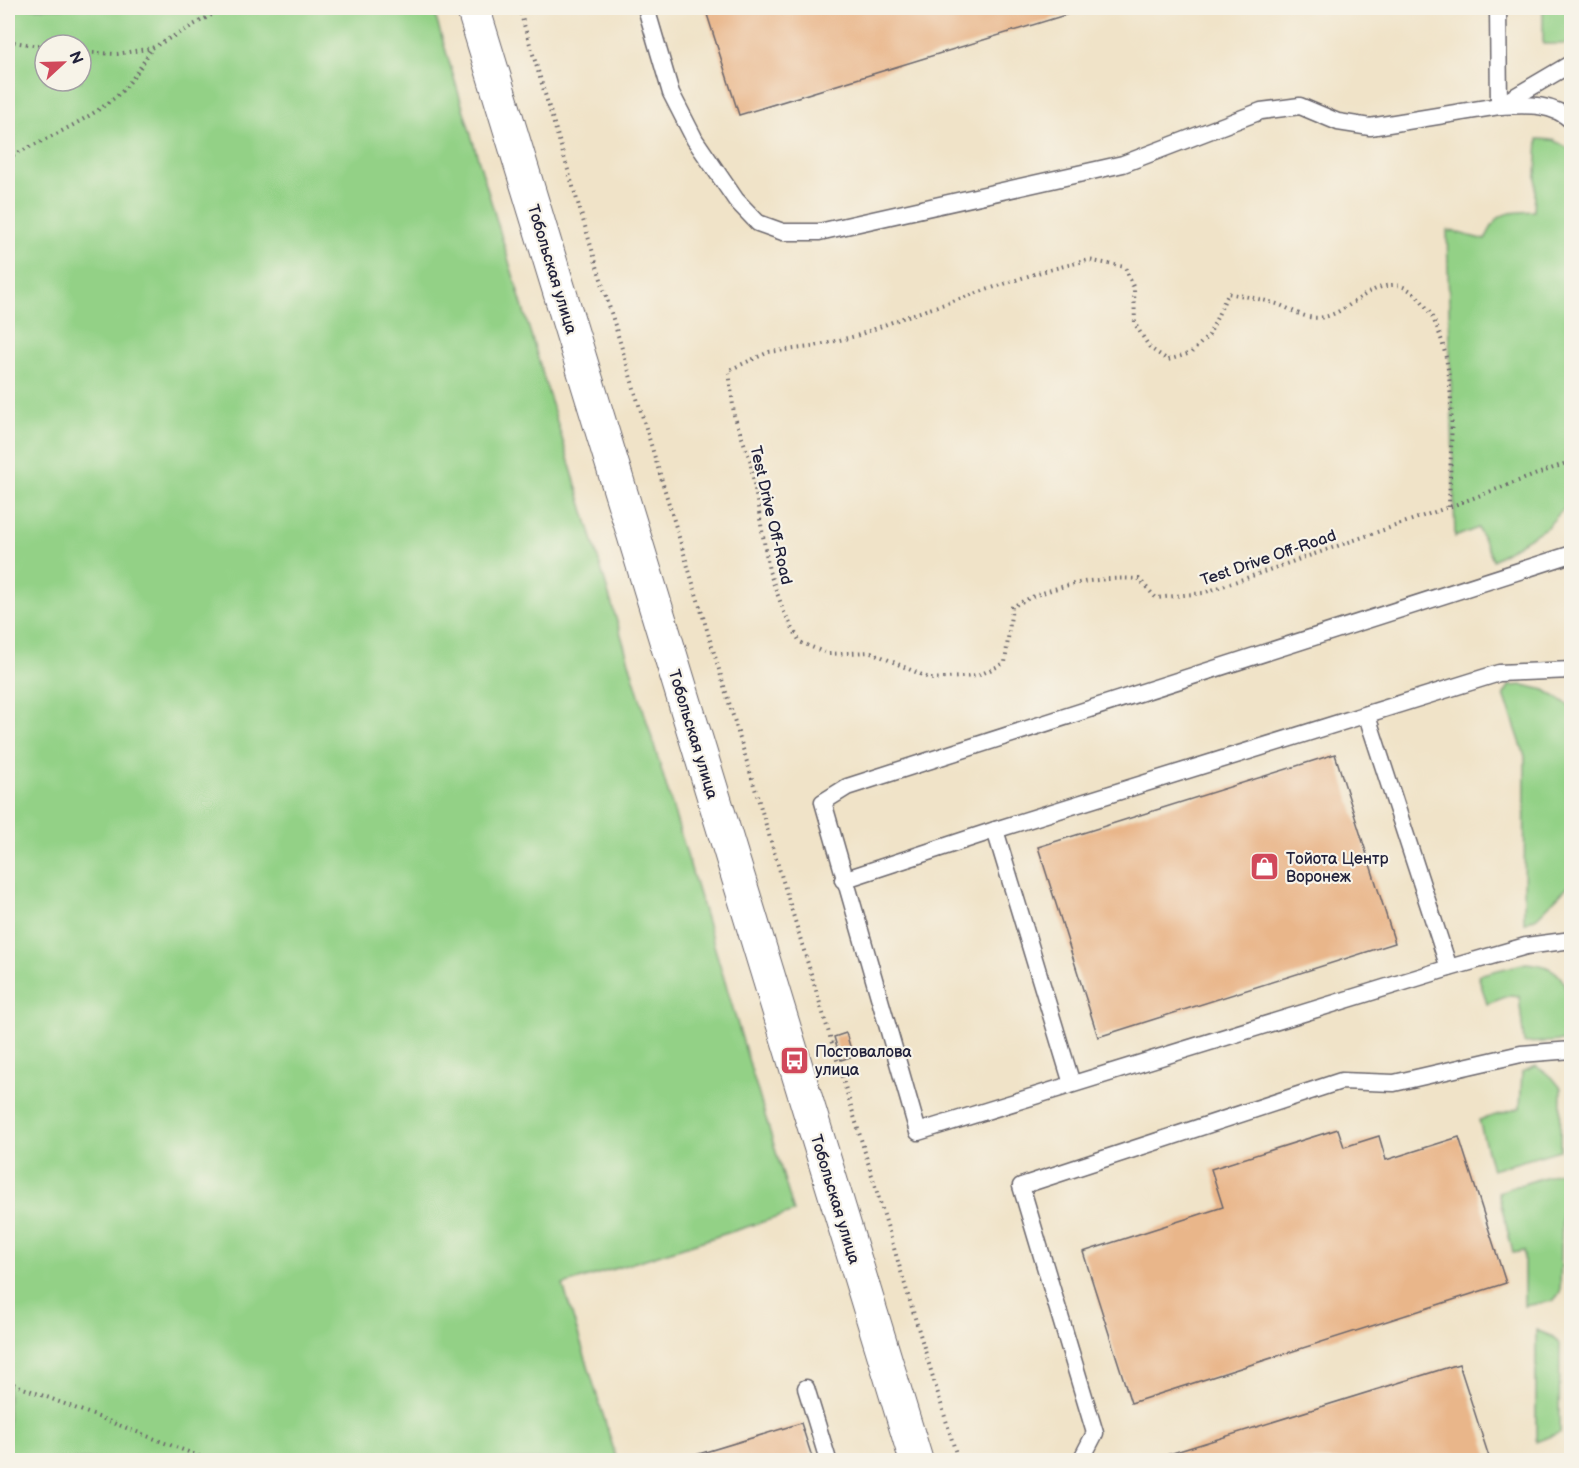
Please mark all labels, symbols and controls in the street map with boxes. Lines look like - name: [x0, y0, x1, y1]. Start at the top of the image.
- north arrow: [33, 33, 93, 93]
- text: N: [64, 49, 87, 67]
- street label: Тобольская улица: [523, 202, 580, 337]
- street label: Test Drive Off-Road: [745, 444, 796, 587]
- street label: Test Drive Off-Road: [1198, 526, 1339, 591]
- street label: Тобольская улица: [664, 667, 721, 802]
- place label: Тойота Центр Воронеж: [1286, 850, 1388, 887]
- shop icon: Тойота Центр Воронеж: [1249, 851, 1281, 883]
- place label: Постовалова улица: [815, 1043, 912, 1080]
- bus stop icon: Постовалова улица: [778, 1044, 810, 1076]
- street label: Тобольская улица: [806, 1132, 863, 1267]

